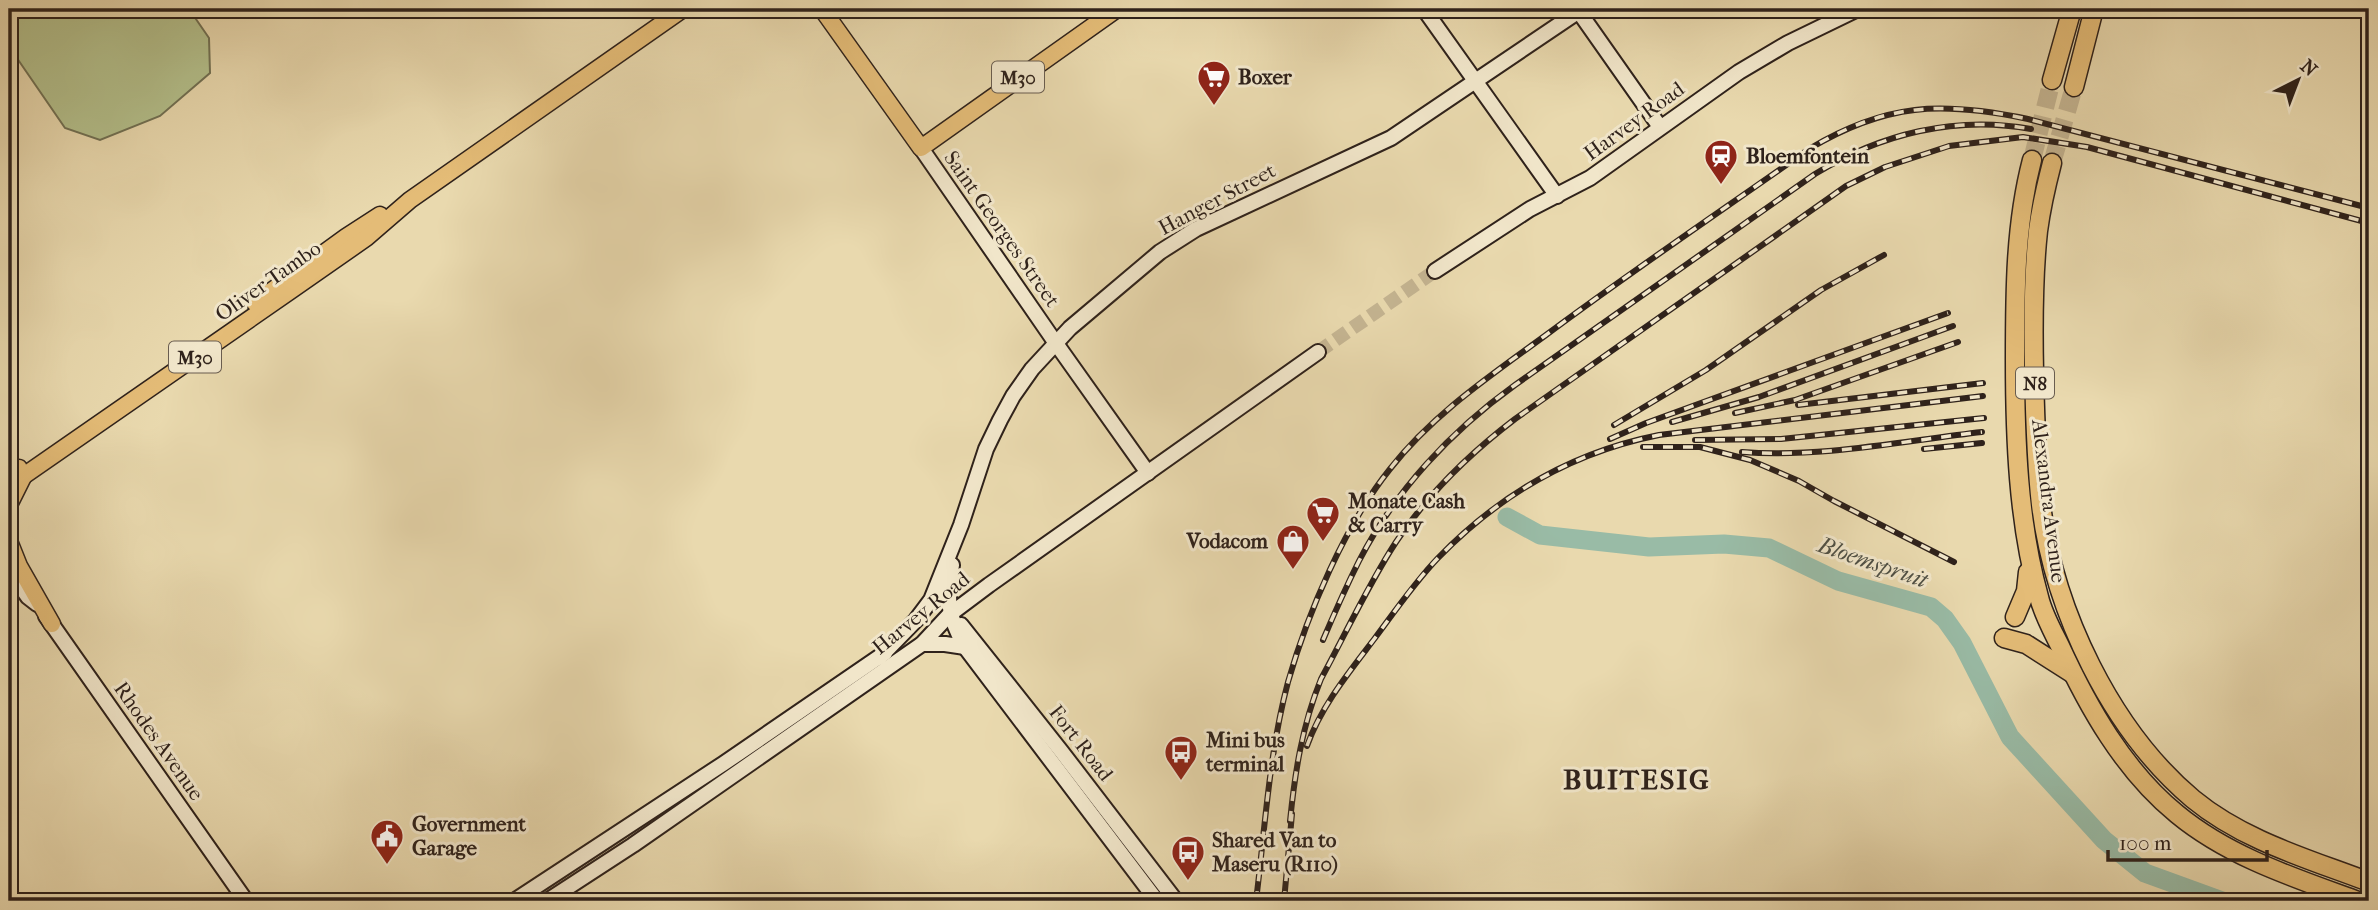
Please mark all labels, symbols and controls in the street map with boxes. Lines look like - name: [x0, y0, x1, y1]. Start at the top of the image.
- north arrow: [2262, 46, 2332, 116]
- text: N: [2296, 55, 2322, 81]
- supermarket icon: Boxer: [1195, 58, 1233, 107]
- road number: M30: [992, 61, 1044, 92]
- place label: Boxer: [1238, 65, 1293, 89]
- street label: Harvey Road: [1579, 76, 1689, 165]
- station icon: Bloemfontein: [1702, 137, 1740, 186]
- place label: Bloemfontein: [1746, 144, 1870, 168]
- street label: Saint Georges Street: [939, 146, 1065, 312]
- street label: Hanger Street: [1154, 158, 1280, 240]
- street label: Oliver Tambo: [211, 236, 325, 326]
- road number: M30: [169, 342, 221, 372]
- road number: N8: [2016, 368, 2054, 398]
- street label: Alexandra Avenue: [2027, 417, 2071, 584]
- place label: Monate Cash & Carry: [1347, 489, 1465, 537]
- supermarket icon: Monate Cash & Carry: [1304, 494, 1342, 543]
- shop icon: Vodacom: [1274, 522, 1312, 571]
- place label: Vodacom: [1185, 529, 1269, 553]
- water label: Bloemspruit: [1813, 531, 1933, 594]
- street label: Harvey Road: [868, 566, 975, 659]
- street label: Rhodes Avenue: [109, 677, 209, 805]
- street label: Fort Road: [1044, 700, 1118, 786]
- place label: Mini bus terminal: [1205, 728, 1285, 776]
- bus stop icon: Mini bus terminal: [1162, 733, 1200, 782]
- district label: BUITESIG: [1563, 763, 1711, 796]
- place label: Government Garage: [412, 812, 527, 860]
- public building icon: Government Garage: [368, 817, 406, 866]
- scale bar: [2108, 819, 2268, 863]
- place label: Shared Van to Maseru (R110): [1211, 828, 1338, 876]
- text: 100 m: [2119, 831, 2172, 855]
- bus stop icon: Shared Van to Maseru (R110): [1169, 833, 1207, 882]

